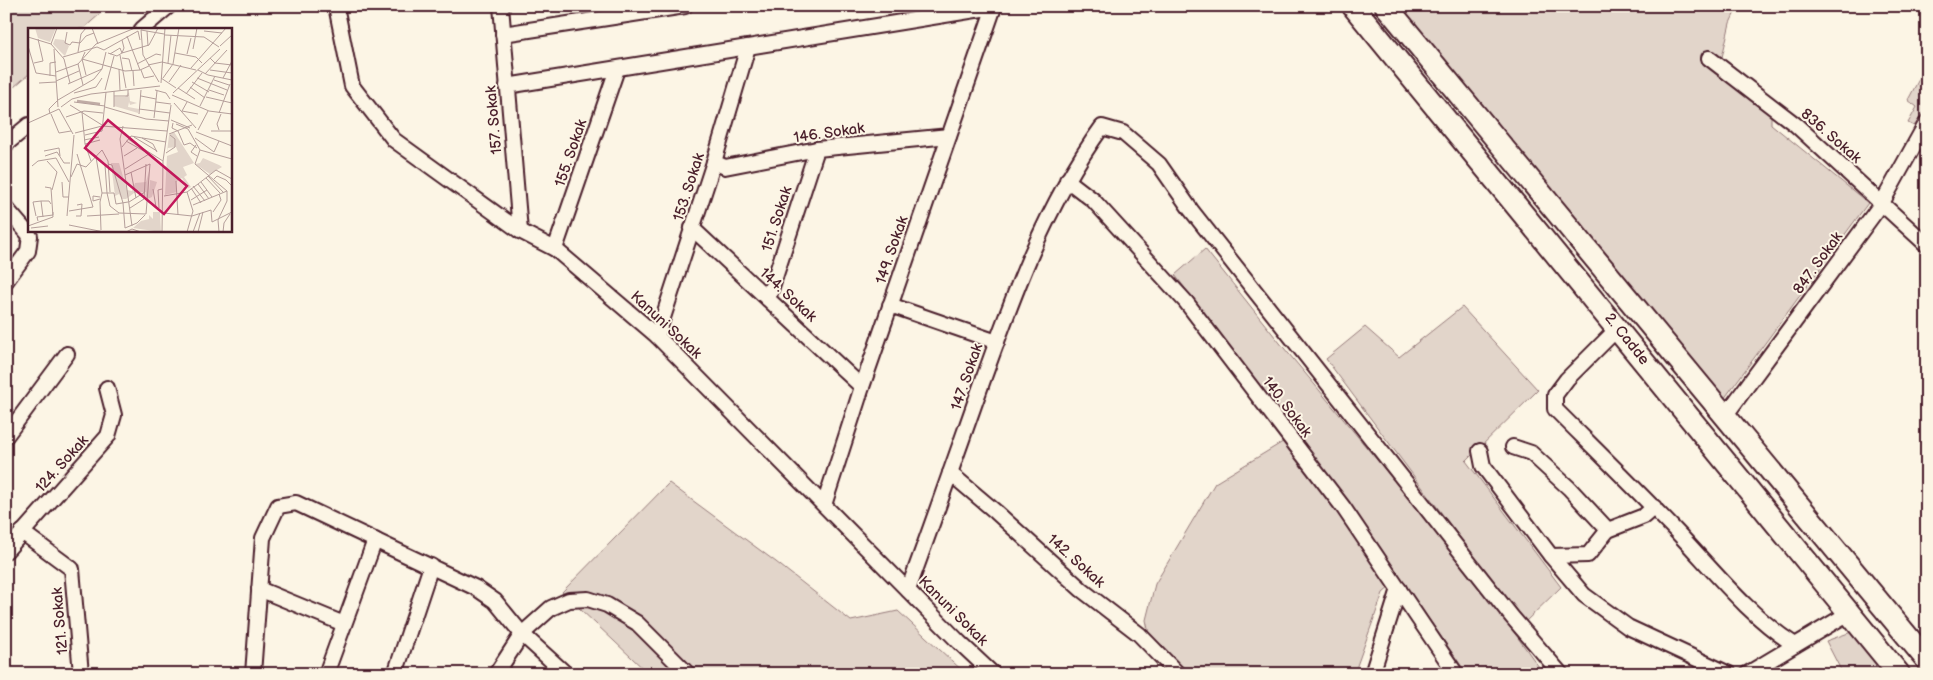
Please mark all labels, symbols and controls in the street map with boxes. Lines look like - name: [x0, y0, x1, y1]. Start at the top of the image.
- inset map: [28, 28, 231, 231]
- street label: 157. Sokak: [481, 84, 506, 155]
- street label: 836. Sokak: [1797, 104, 1866, 168]
- street label: 155. Sokak: [551, 116, 592, 189]
- street label: 146. Sokak: [792, 119, 866, 147]
- street label: 153. Sokak: [669, 150, 709, 224]
- street label: 151. Sokak: [758, 183, 797, 254]
- street label: 149. Sokak: [871, 213, 913, 287]
- street label: 847. Sokak: [1789, 228, 1847, 298]
- street label: 144. Sokak: [755, 264, 821, 327]
- street label: Kanuni Sokak: [626, 287, 706, 363]
- street label: 2. Cadde: [1600, 309, 1654, 369]
- street label: 147. Sokak: [947, 340, 988, 413]
- street label: 140. Sokak: [1258, 373, 1316, 442]
- street label: 124. Sokak: [31, 431, 93, 497]
- street label: 142. Sokak: [1043, 530, 1109, 592]
- street label: Kanuni Sokak: [914, 572, 992, 650]
- street label: 121. Sokak: [48, 586, 72, 655]

